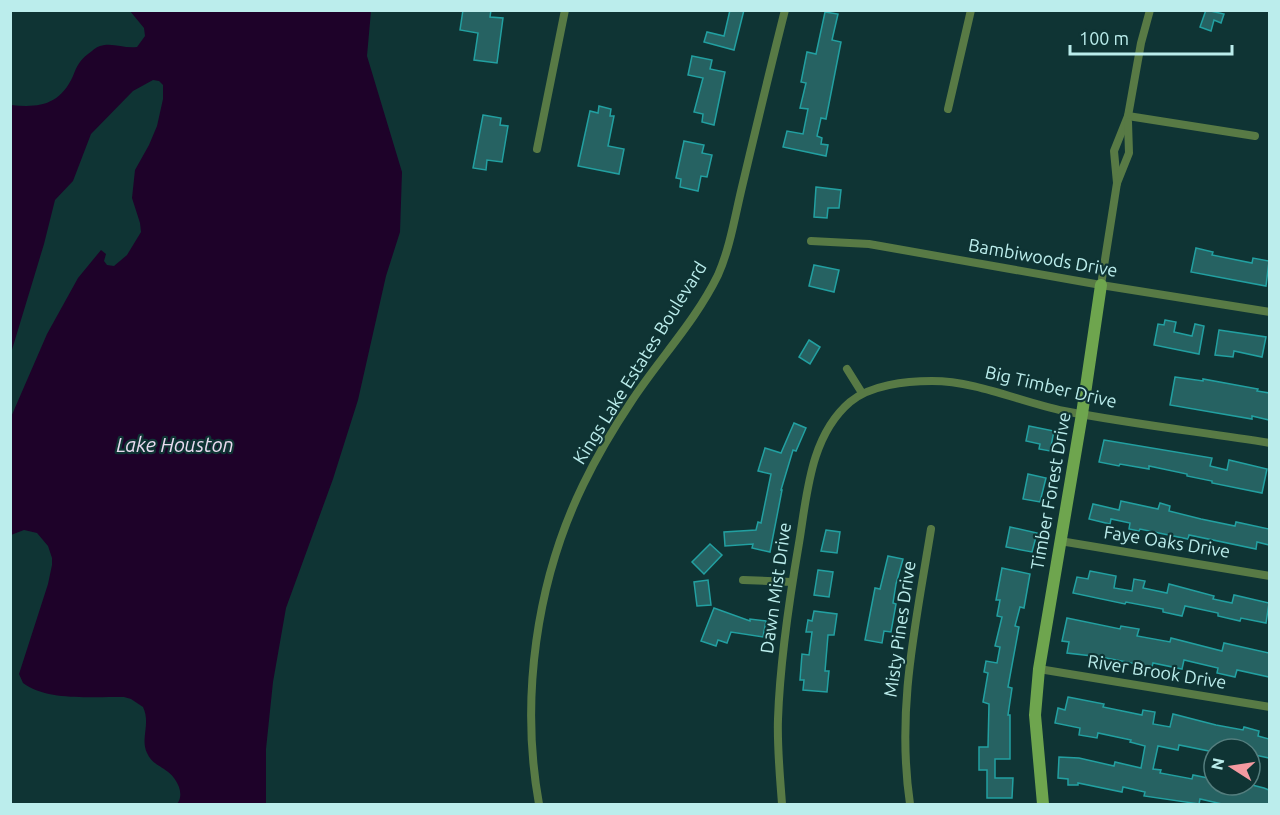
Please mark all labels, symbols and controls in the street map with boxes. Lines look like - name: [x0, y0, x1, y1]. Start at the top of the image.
- scale bar: [1070, 18, 1232, 56]
- text: 100 m: [1079, 28, 1129, 48]
- street label: Bambiwoods Drive: [967, 234, 1119, 280]
- street label: Kings Lake Estates Boulevard: [568, 258, 710, 467]
- street label: Big Timber Drive: [983, 361, 1119, 411]
- street label: Timber Forest Drive: [1026, 410, 1074, 571]
- water label: Lake Houston: [116, 433, 234, 456]
- street label: Dawn Mist Drive: [756, 521, 794, 655]
- street label: Faye Oaks Drive: [1103, 521, 1232, 561]
- street label: Misty Pines Drive: [880, 559, 918, 698]
- street label: River Brook Drive: [1086, 650, 1228, 692]
- north arrow: [1202, 737, 1262, 797]
- text: N: [1207, 756, 1227, 772]

